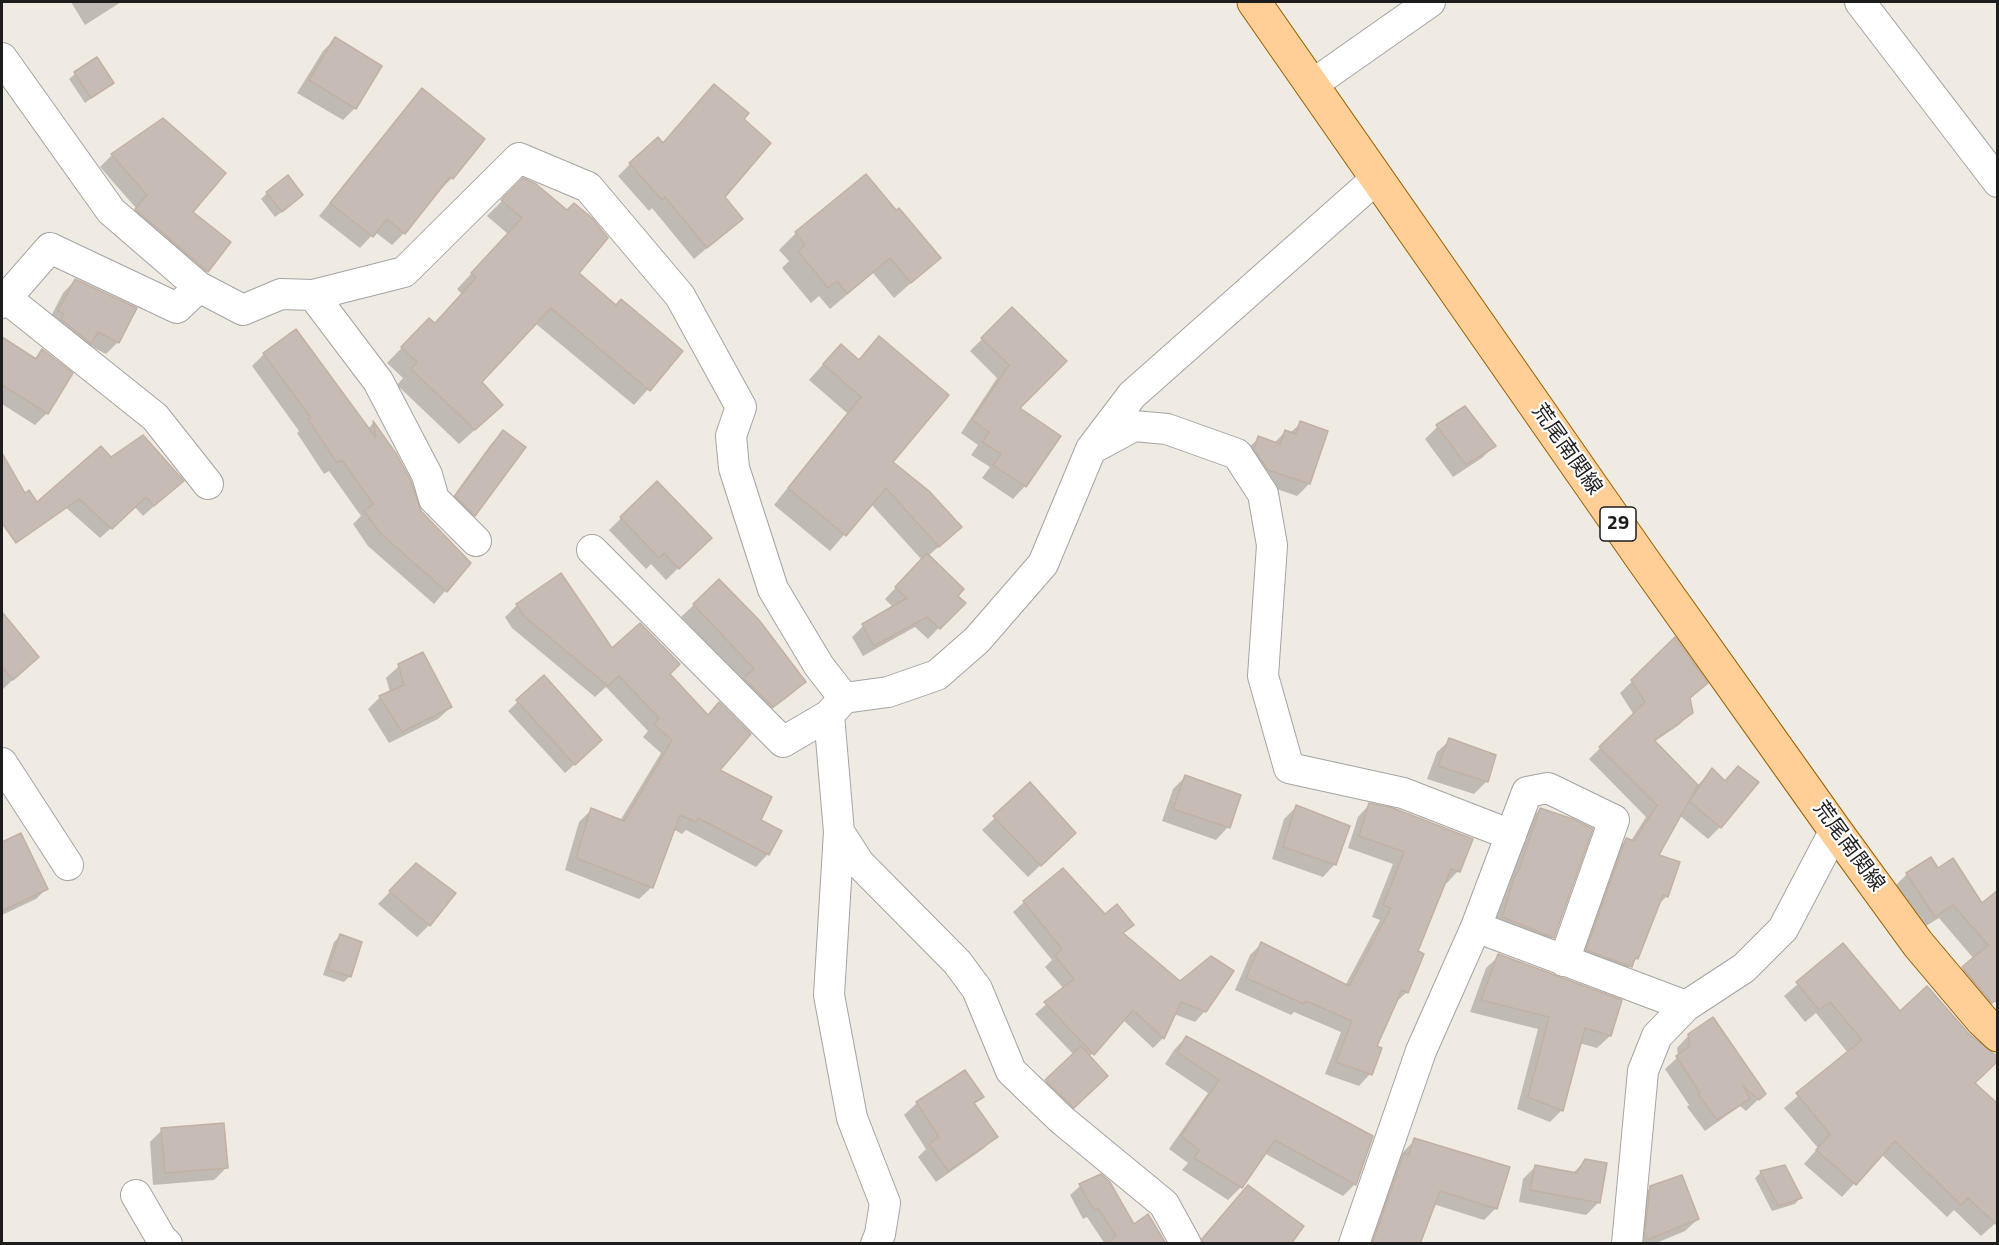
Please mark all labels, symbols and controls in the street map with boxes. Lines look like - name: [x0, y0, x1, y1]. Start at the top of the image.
- street label: 荒尾南関線: [1526, 400, 1606, 500]
- road number: 29: [1600, 507, 1636, 541]
- street label: 荒尾南関線: [1807, 797, 1889, 897]

